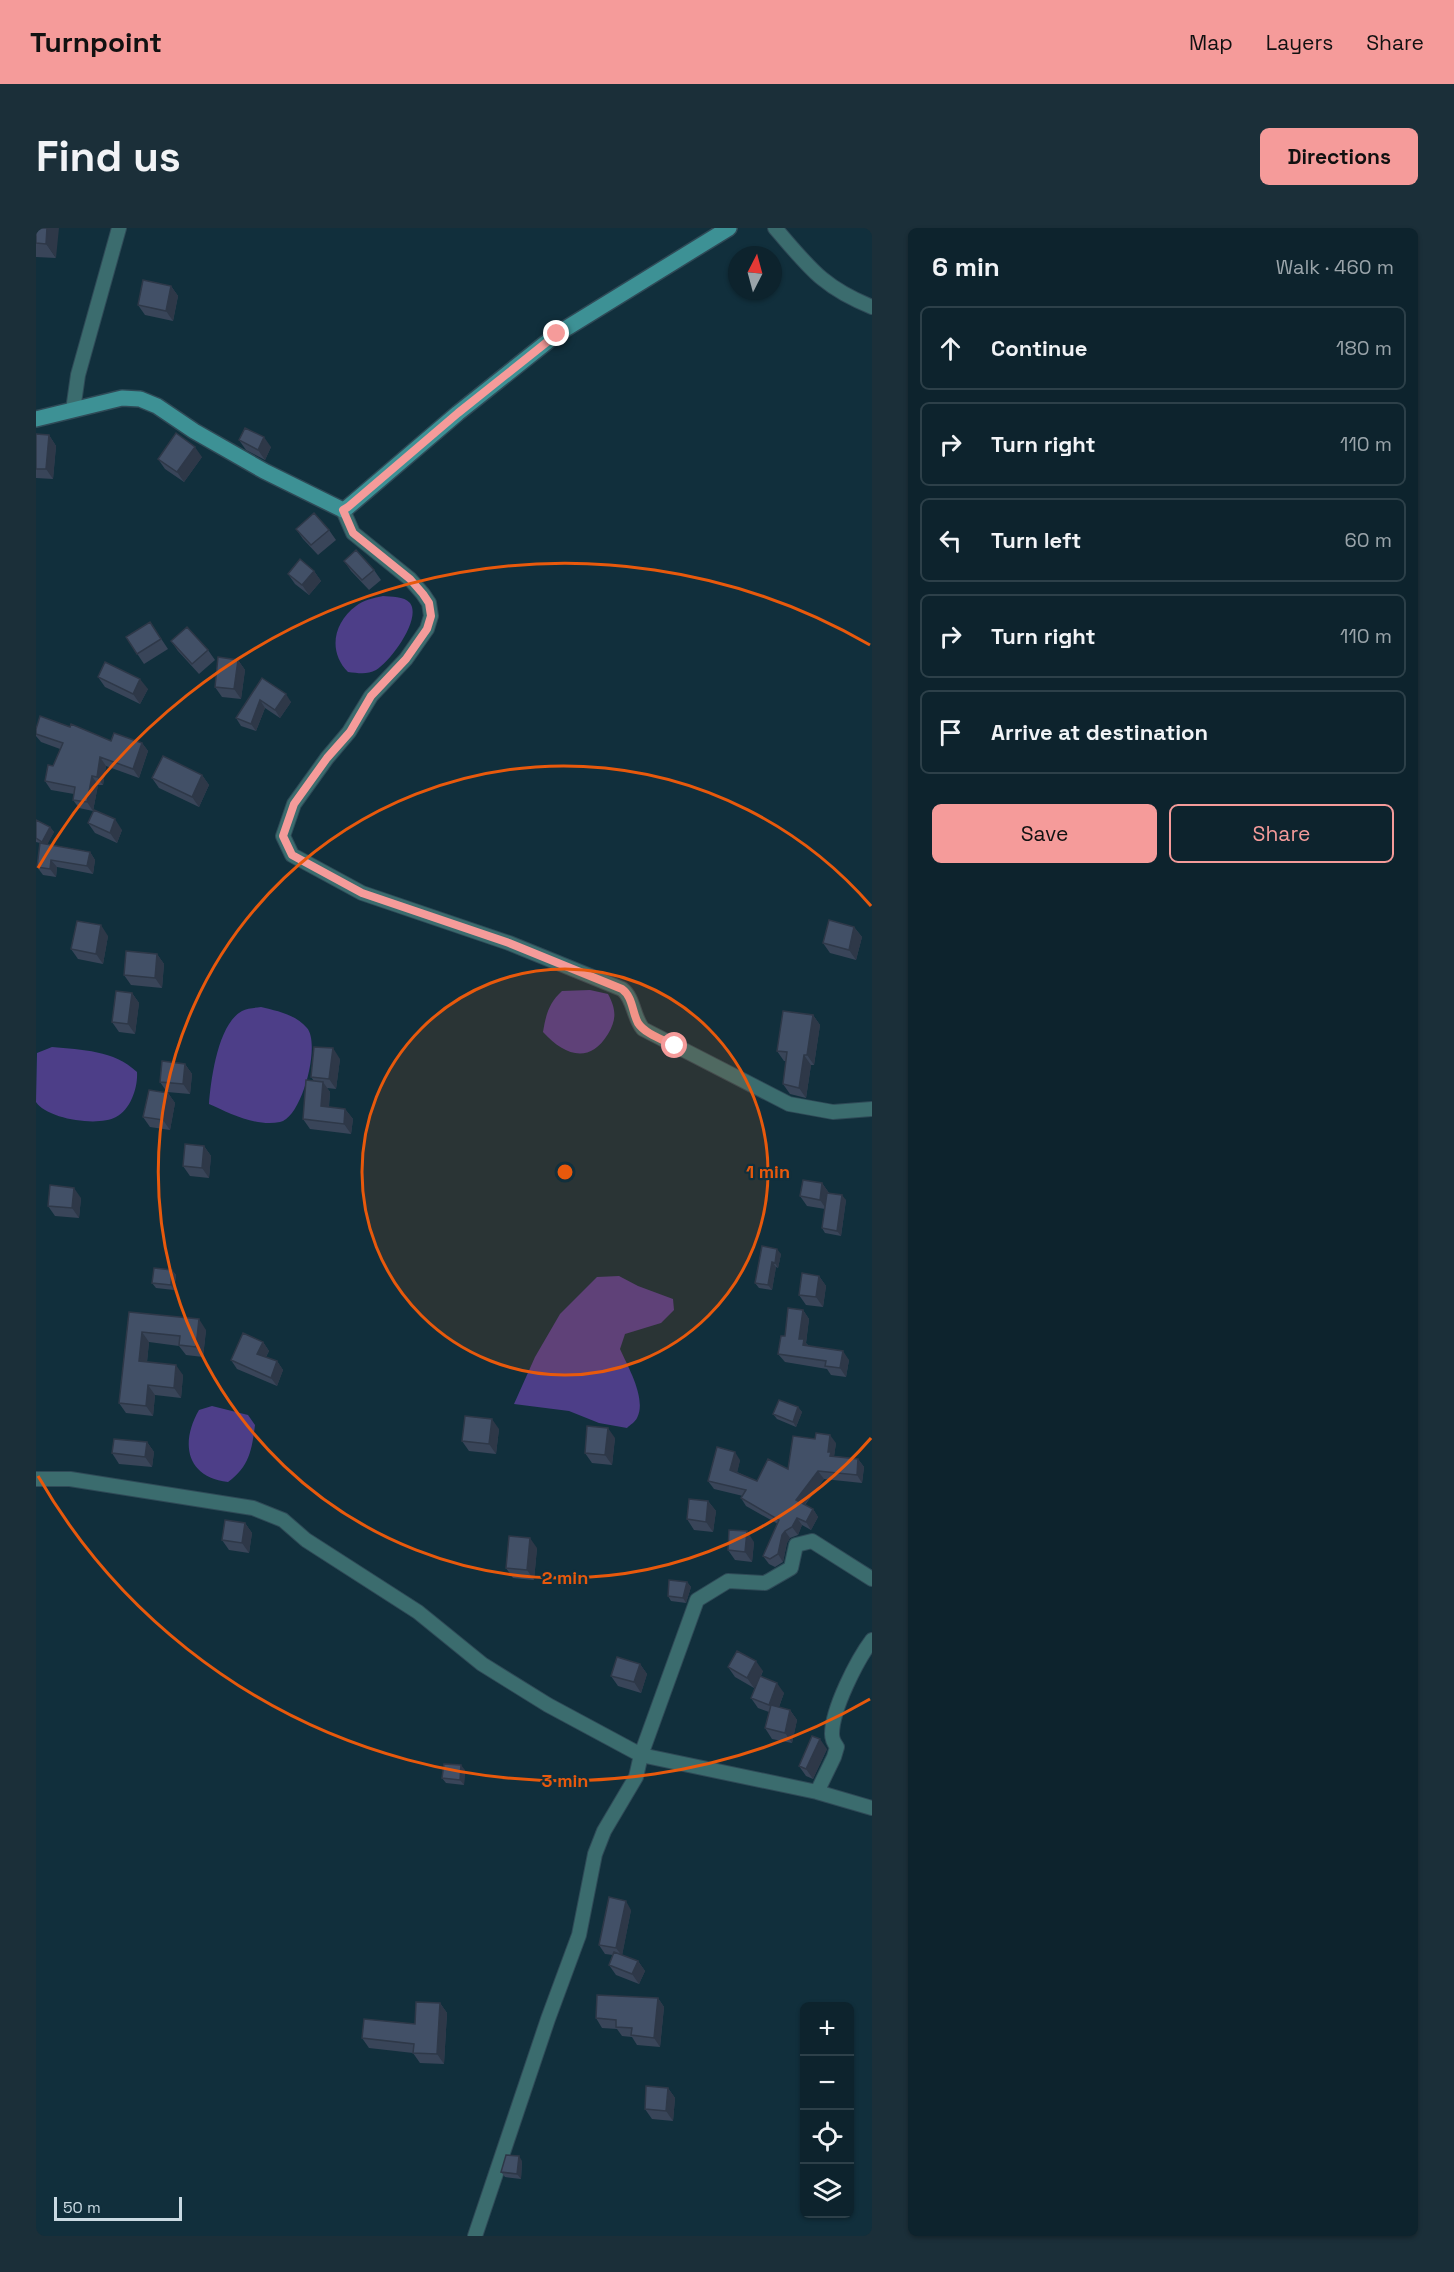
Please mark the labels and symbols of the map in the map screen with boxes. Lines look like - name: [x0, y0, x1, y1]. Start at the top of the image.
- north arrow: [728, 246, 782, 300]
- route end: [543, 320, 569, 346]
- route start: [661, 1032, 687, 1058]
- text: 1 min: [746, 1160, 790, 1183]
- centre of rings: [555, 1162, 575, 1182]
- text: 2 min: [542, 1566, 588, 1589]
- text: 3 min: [542, 1769, 588, 1792]
- scale bar: [54, 2194, 182, 2222]

